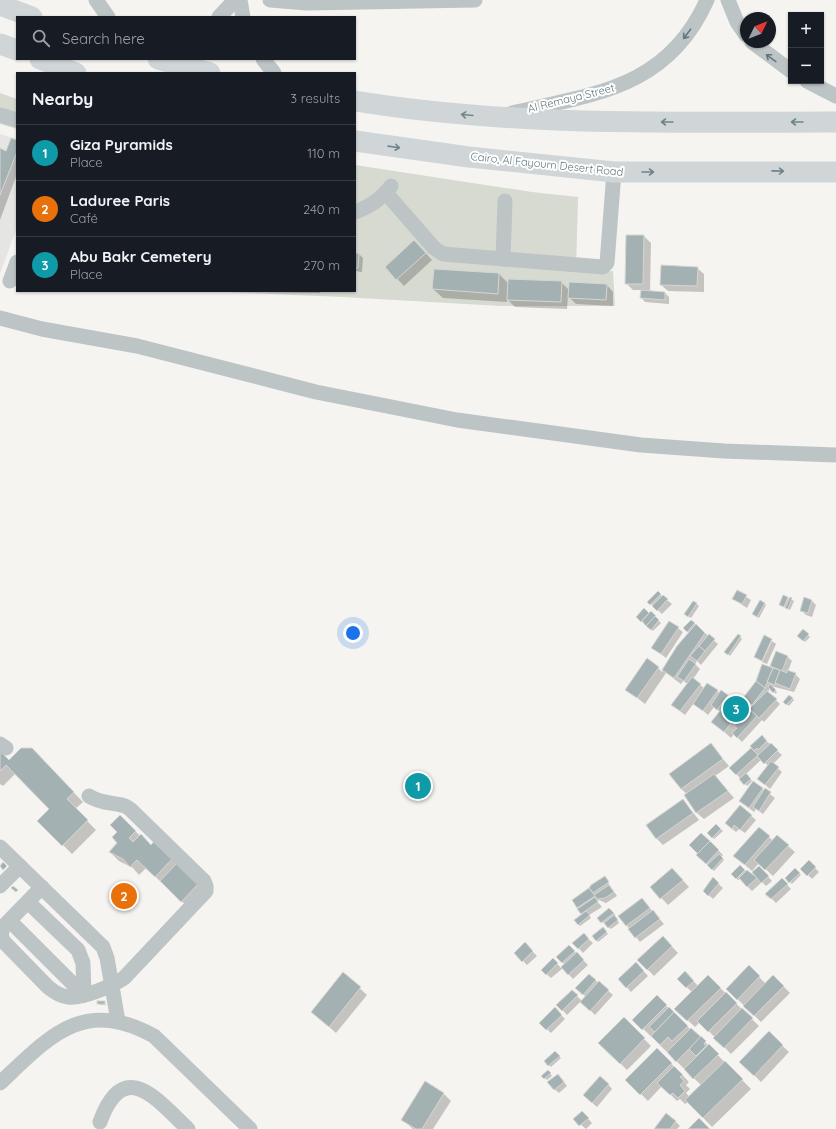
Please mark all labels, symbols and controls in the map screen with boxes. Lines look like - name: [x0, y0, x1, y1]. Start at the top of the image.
- north arrow: [740, 12, 776, 48]
- map controls: [788, 12, 824, 84]
- button: +: [788, 12, 824, 48]
- search box: [16, 16, 356, 60]
- icon: search: [30, 27, 52, 49]
- one-way arrow: [683, 28, 691, 39]
- text: Search here: [62, 29, 145, 48]
- button: −: [788, 48, 824, 84]
- one-way arrow: [765, 53, 776, 62]
- street label: Al Remaya Street: [526, 80, 616, 116]
- text: Nearby: [32, 88, 93, 109]
- text: 3 results: [290, 90, 340, 106]
- one-way arrow: [461, 111, 474, 118]
- one-way arrow: [661, 118, 674, 126]
- one-way arrow: [791, 118, 804, 126]
- text: Giza Pyramids: [70, 135, 173, 154]
- one-way arrow: [387, 143, 400, 151]
- text: 1: [42, 145, 48, 161]
- text: 110 m: [307, 145, 340, 161]
- street label: Cairo, Al Fayoum Desert Road: [470, 149, 624, 179]
- text: Place: [70, 154, 103, 170]
- one-way arrow: [641, 168, 654, 176]
- one-way arrow: [771, 168, 784, 175]
- text: Laduree Paris: [70, 191, 170, 210]
- text: 2: [41, 201, 49, 217]
- text: 240 m: [303, 201, 340, 217]
- text: Café: [70, 210, 98, 226]
- text: Abu Bakr Cemetery: [70, 247, 212, 266]
- text: 3: [42, 257, 48, 273]
- text: 270 m: [303, 257, 340, 273]
- text: Place: [70, 266, 103, 282]
- your location: [343, 623, 363, 643]
- pin: 3: [723, 694, 749, 724]
- pin: 1: [405, 771, 431, 801]
- pin: 2: [111, 881, 137, 911]

